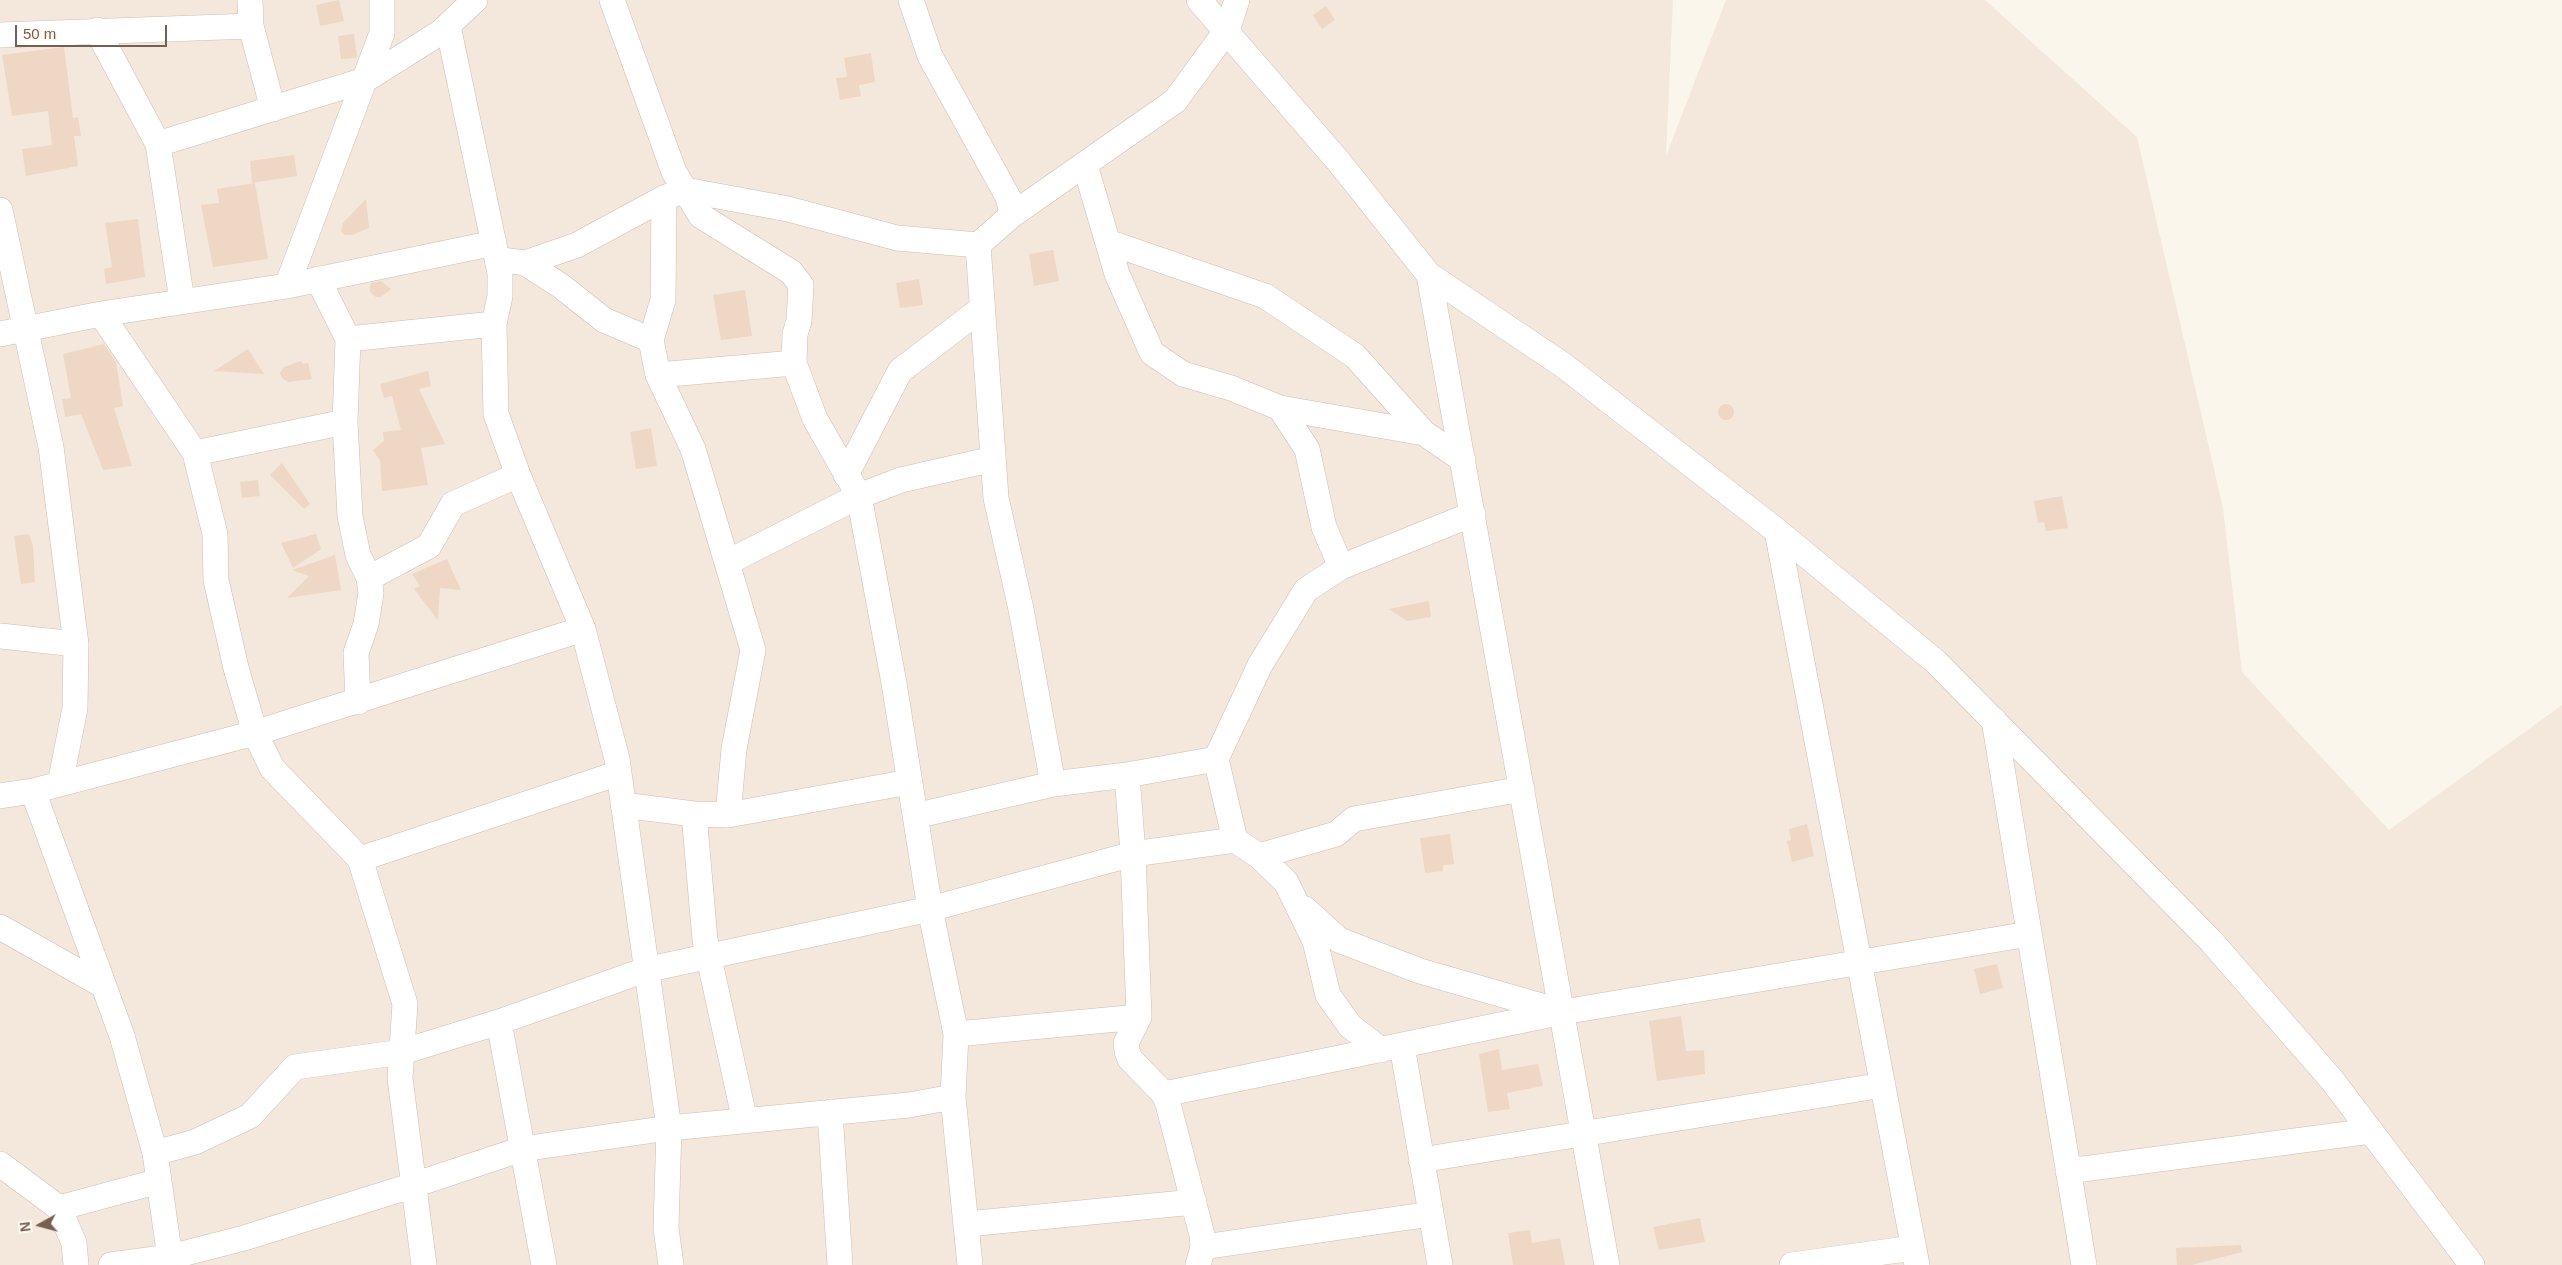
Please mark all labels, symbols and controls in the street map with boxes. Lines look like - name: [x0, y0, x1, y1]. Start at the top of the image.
- scale bar: [18, 15, 170, 47]
- text: 50 m: [23, 25, 56, 42]
- north arrow: [15, 1200, 65, 1250]
- text: N: [17, 1221, 34, 1233]

